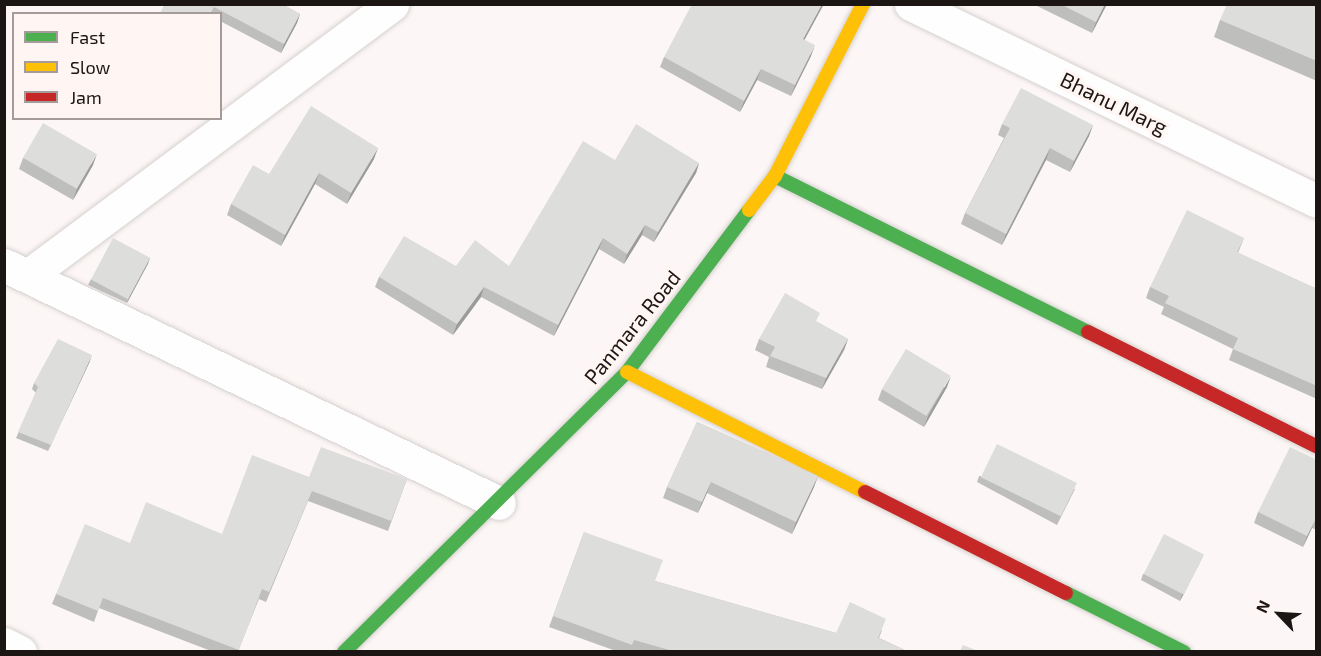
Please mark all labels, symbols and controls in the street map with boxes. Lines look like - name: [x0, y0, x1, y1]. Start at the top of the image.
- legend: [12, 12, 222, 120]
- text: Fast: [70, 26, 105, 48]
- text: Slow: [70, 56, 110, 78]
- street label: Bhanu Marg: [1057, 66, 1171, 140]
- text: Jam: [70, 86, 102, 108]
- street label: Panmara Road: [578, 265, 686, 389]
- north arrow: [1249, 584, 1309, 644]
- text: N: [1251, 597, 1273, 615]

